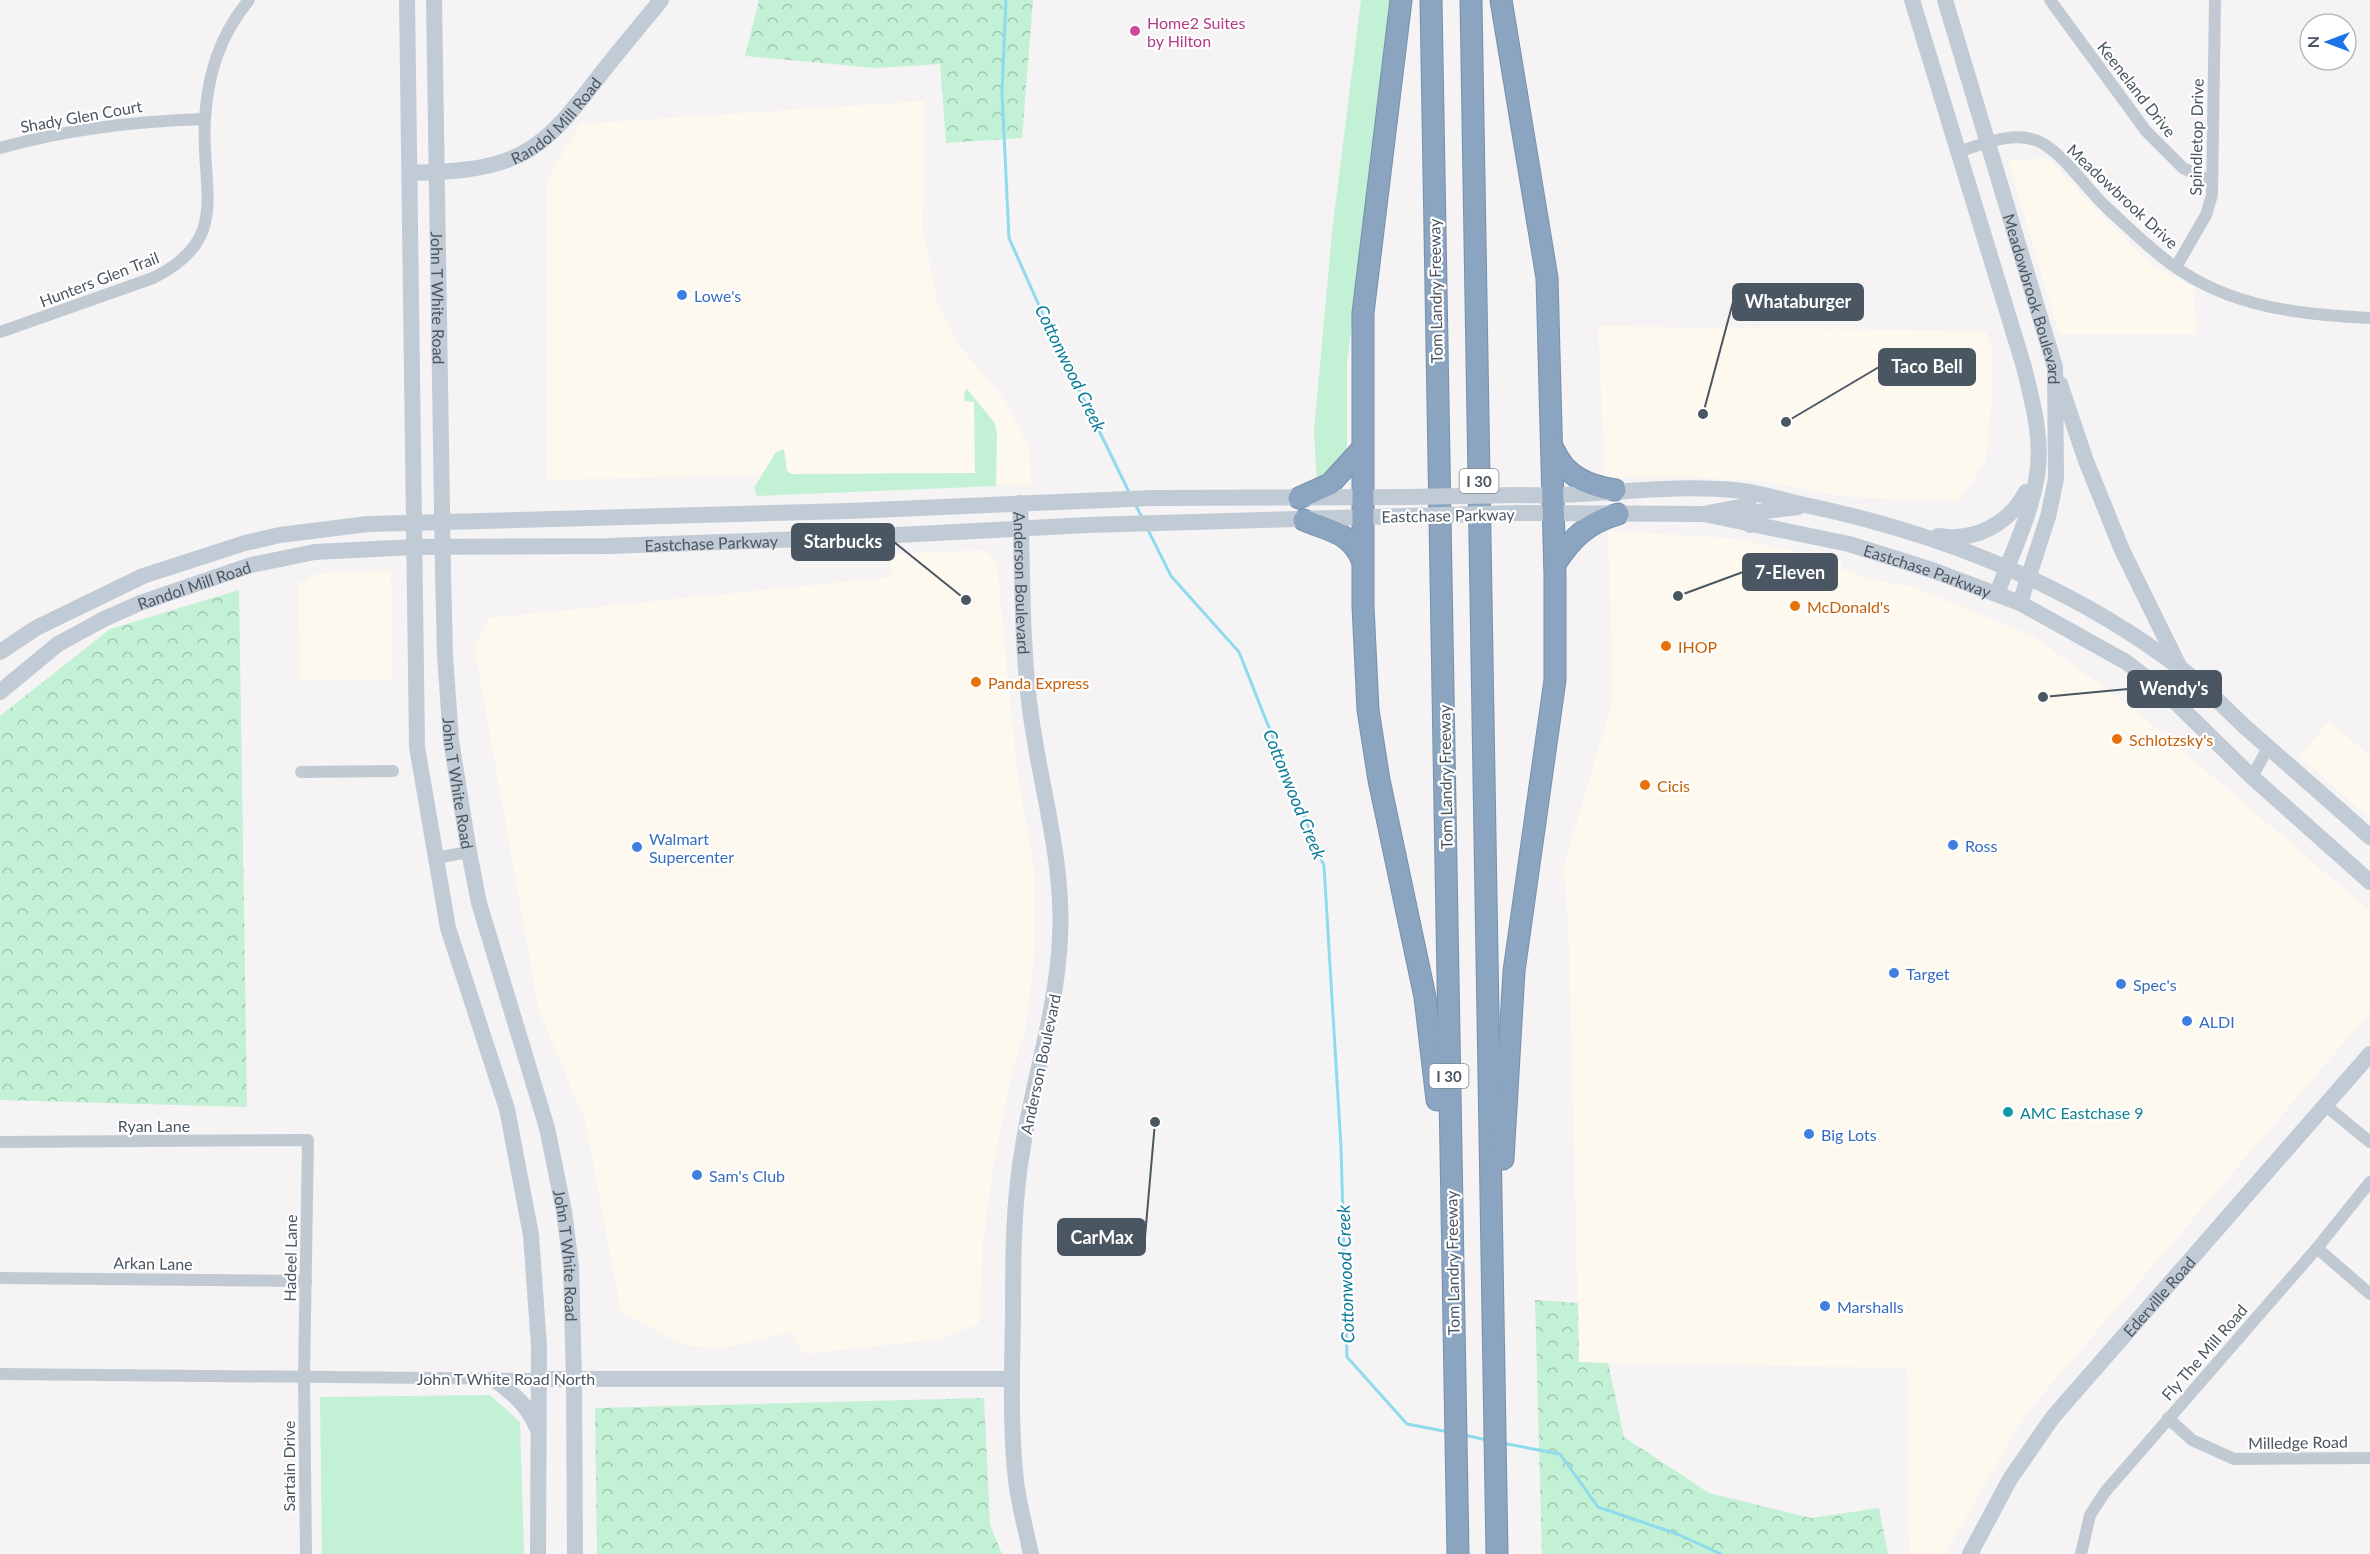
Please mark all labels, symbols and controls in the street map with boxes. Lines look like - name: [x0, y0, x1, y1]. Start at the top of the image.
- north arrow: [2298, 12, 2358, 72]
- place label: Home2 Suites by Hilton: [1147, 13, 1245, 50]
- marker: Home2 Suites by Hilton: [1128, 24, 1142, 38]
- text: N: [2303, 36, 2322, 48]
- street label: Keeneland Drive: [2094, 37, 2180, 141]
- street label: Randol Mill Road: [507, 73, 604, 167]
- street label: Spindletop Drive: [2185, 78, 2207, 196]
- street label: Shady Glen Court: [19, 96, 144, 136]
- street label: Meadowbrook Drive: [2064, 140, 2182, 252]
- street label: Meadowbrook Boulevard: [2000, 211, 2065, 385]
- street label: Tom Landry Freeway: [1424, 218, 1446, 364]
- street label: John T White Road: [428, 231, 449, 365]
- street label: Hunters Glen Trail: [37, 248, 161, 310]
- callout: Whataburger: [1733, 284, 1863, 320]
- place label: Lowe's: [694, 286, 741, 305]
- marker: Lowe's: [675, 288, 689, 302]
- text: Whataburger: [1745, 290, 1851, 312]
- water label: Cottonwood Creek: [1031, 301, 1111, 435]
- callout: Taco Bell: [1879, 349, 1975, 385]
- text: Taco Bell: [1891, 355, 1963, 377]
- road number: I 30: [1460, 469, 1498, 493]
- street label: Eastchase Parkway: [1381, 504, 1516, 526]
- street label: Anderson Boulevard: [1011, 511, 1034, 655]
- callout: Starbucks: [792, 524, 894, 560]
- street label: Eastchase Parkway: [644, 530, 779, 554]
- text: Starbucks: [804, 530, 882, 552]
- street label: Eastchase Parkway: [1862, 540, 1995, 601]
- callout: 7-Eleven: [1743, 554, 1837, 590]
- street label: Randol Mill Road: [135, 556, 253, 613]
- text: 7-Eleven: [1755, 561, 1825, 583]
- place label: McDonald's: [1807, 597, 1890, 616]
- marker: McDonald's: [1788, 599, 1802, 613]
- place label: IHOP: [1678, 637, 1718, 656]
- marker: IHOP: [1659, 639, 1673, 653]
- callout: Wendy's: [2128, 671, 2221, 707]
- place label: Panda Express: [988, 673, 1089, 692]
- marker: Panda Express: [969, 675, 983, 689]
- text: Wendy's: [2140, 677, 2208, 699]
- street label: Tom Landry Freeway: [1434, 704, 1456, 850]
- street label: John T White Road: [440, 717, 478, 850]
- water label: Cottonwood Creek: [1259, 726, 1331, 863]
- place label: Schlotzsky's: [2129, 730, 2213, 749]
- marker: Schlotzsky's: [2110, 732, 2124, 746]
- place label: Cicis: [1657, 776, 1690, 795]
- marker: Cicis: [1638, 778, 1652, 792]
- place label: Walmart Supercenter: [649, 829, 734, 866]
- place label: Ross: [1965, 836, 1998, 855]
- marker: Ross: [1946, 838, 1960, 852]
- marker: Walmart Supercenter: [630, 840, 644, 854]
- place label: Target: [1906, 964, 1950, 983]
- marker: Target: [1887, 966, 1901, 980]
- place label: Spec's: [2133, 975, 2177, 994]
- marker: Spec's: [2114, 977, 2128, 991]
- street label: Anderson Boulevard: [1016, 992, 1064, 1136]
- place label: ALDI: [2199, 1012, 2235, 1031]
- marker: ALDI: [2180, 1014, 2194, 1028]
- road number: I 30: [1430, 1064, 1468, 1088]
- place label: AMC Eastchase 9: [2020, 1103, 2143, 1122]
- marker: AMC Eastchase 9: [2001, 1105, 2015, 1119]
- street label: Ryan Lane: [118, 1116, 190, 1135]
- place label: Big Lots: [1821, 1125, 1877, 1144]
- marker: Big Lots: [1802, 1127, 1816, 1141]
- place label: Sam's Club: [709, 1166, 785, 1185]
- marker: Sam's Club: [690, 1168, 704, 1182]
- street label: John T White Road: [550, 1188, 582, 1322]
- street label: Tom Landry Freeway: [1441, 1190, 1463, 1336]
- water label: Cottonwood Creek: [1332, 1204, 1358, 1344]
- street label: Hadeel Lane: [280, 1214, 300, 1302]
- callout: CarMax: [1058, 1219, 1145, 1255]
- text: CarMax: [1071, 1226, 1134, 1248]
- street label: Ederville Road: [2119, 1252, 2199, 1340]
- street label: Arkan Lane: [113, 1253, 193, 1273]
- place label: Marshalls: [1837, 1297, 1904, 1316]
- marker: Marshalls: [1818, 1299, 1832, 1313]
- street label: Fly The Mill Road: [2157, 1300, 2251, 1404]
- street label: John T White Road North: [417, 1369, 595, 1388]
- street label: Sartain Drive: [279, 1420, 298, 1512]
- street label: Milledge Road: [2248, 1432, 2348, 1452]

